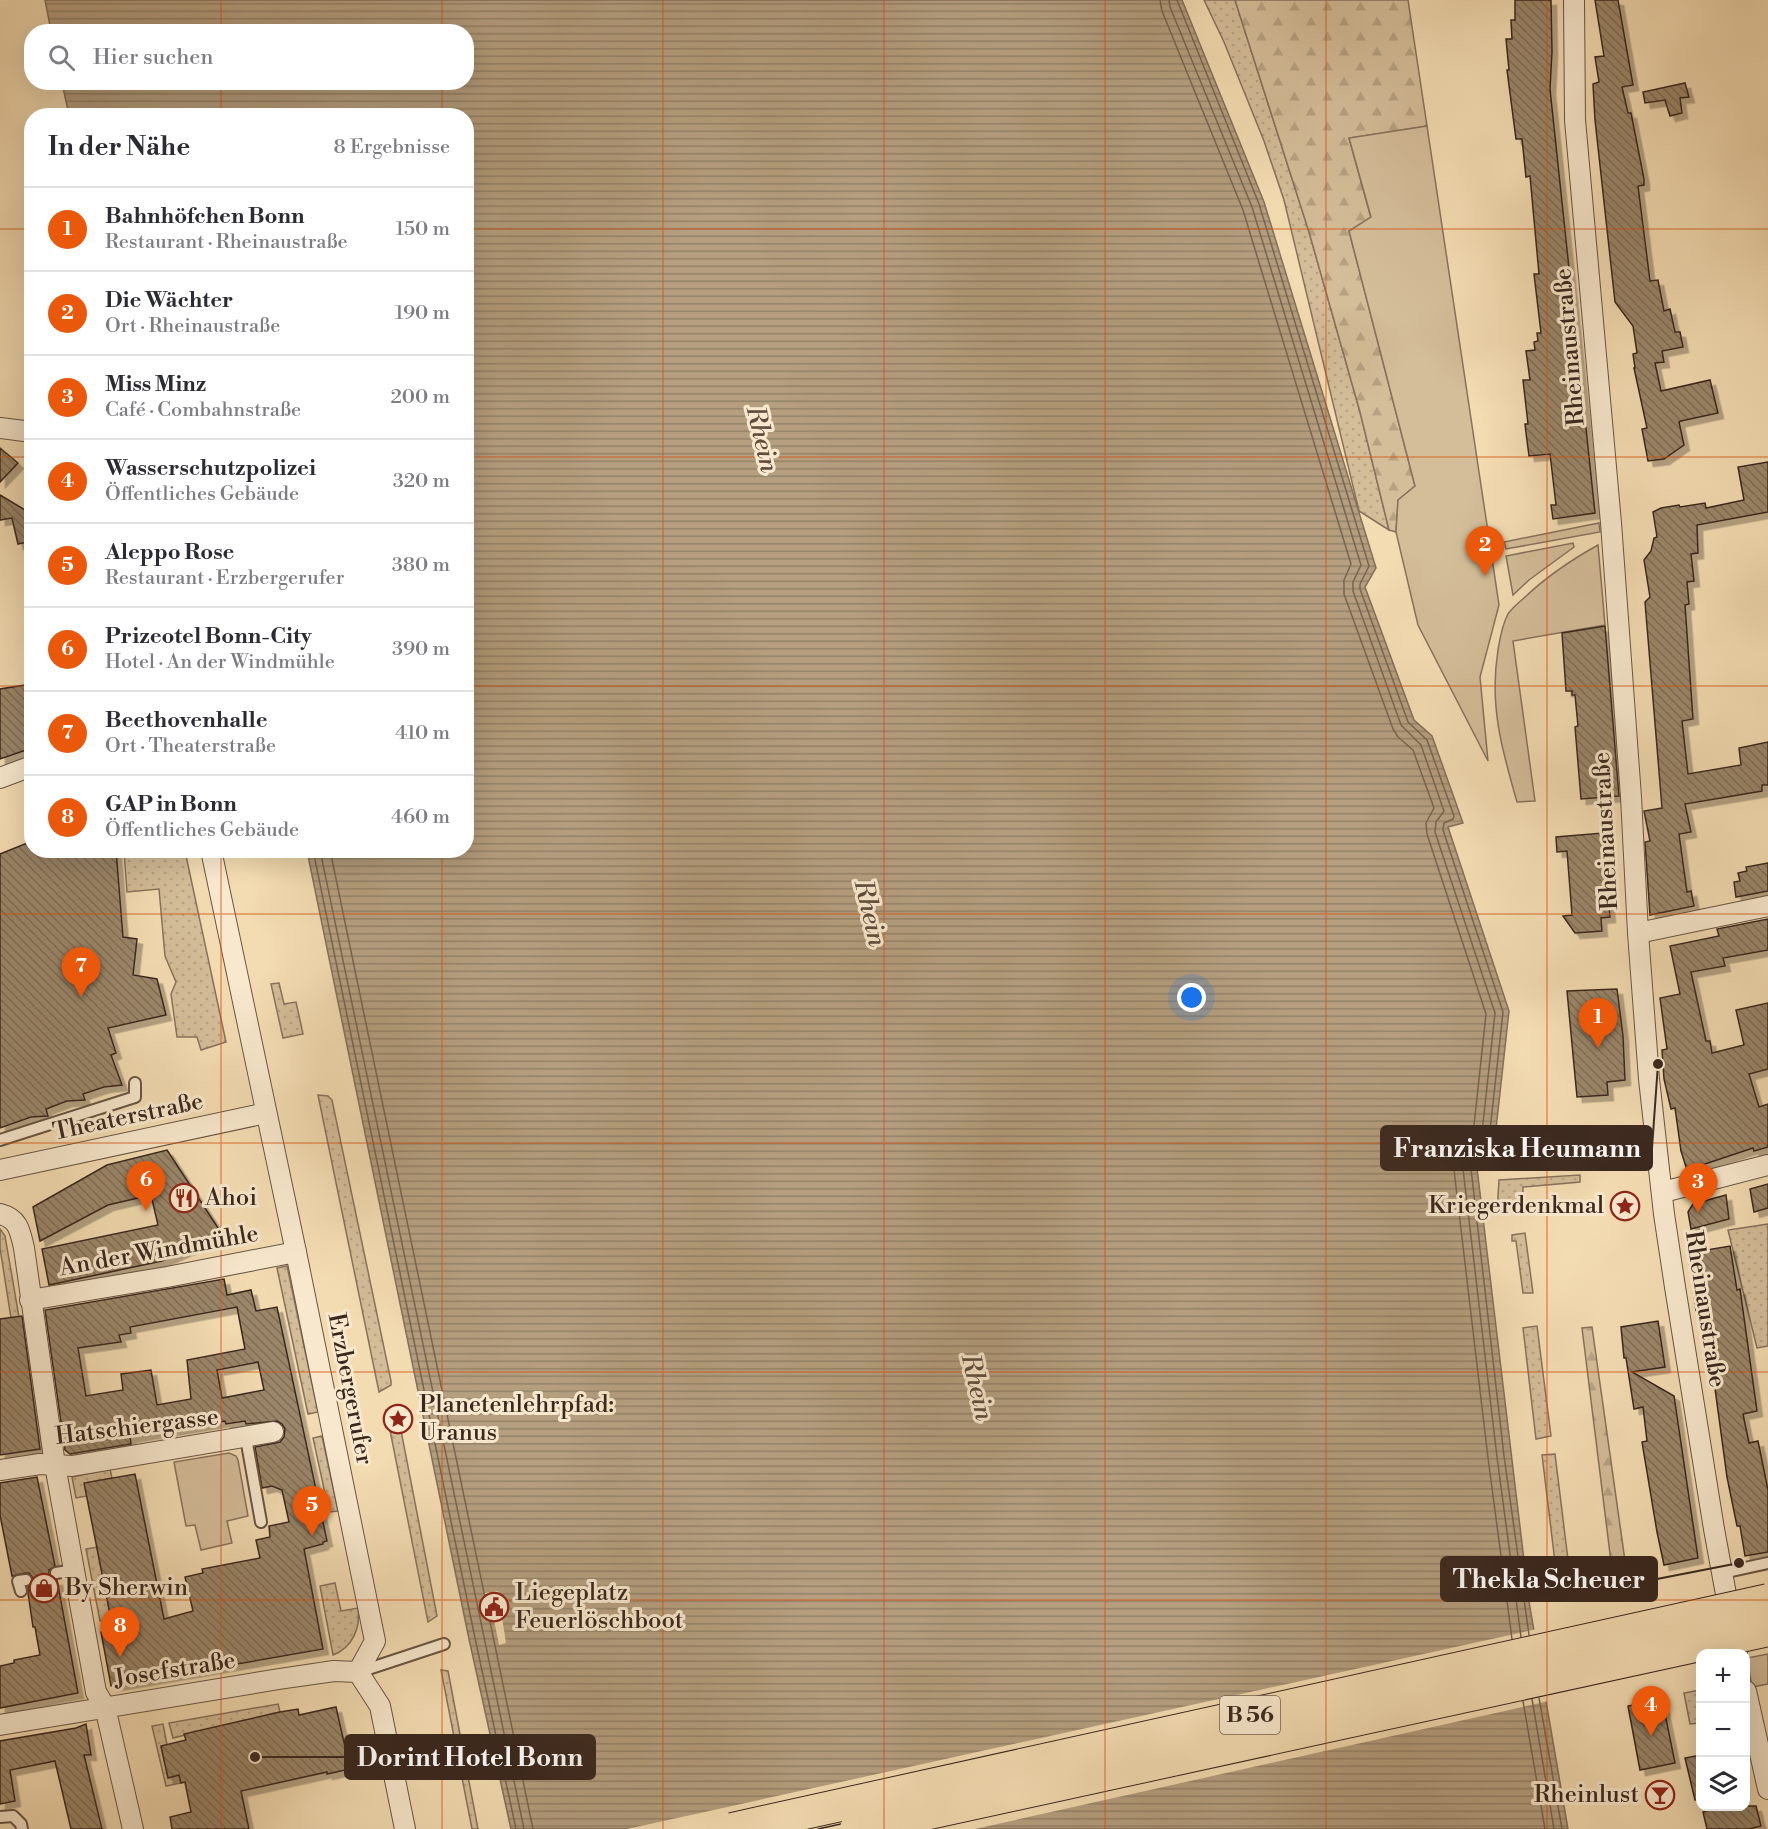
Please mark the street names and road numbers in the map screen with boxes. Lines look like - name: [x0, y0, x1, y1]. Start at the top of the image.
- street label: Rheinaustraße: [1548, 267, 1592, 427]
- street label: Rheinaustraße: [1587, 751, 1625, 911]
- street label: Theaterstraße: [50, 1086, 206, 1148]
- street label: An der Windmühle: [56, 1219, 261, 1283]
- street label: Rheinaustraße: [1678, 1228, 1732, 1390]
- street label: Erzbergerufer: [321, 1310, 379, 1468]
- street label: Hatschiergasse: [54, 1402, 220, 1452]
- street label: Josefstraße: [111, 1646, 238, 1695]
- road number: B 56: [1220, 1696, 1280, 1734]

